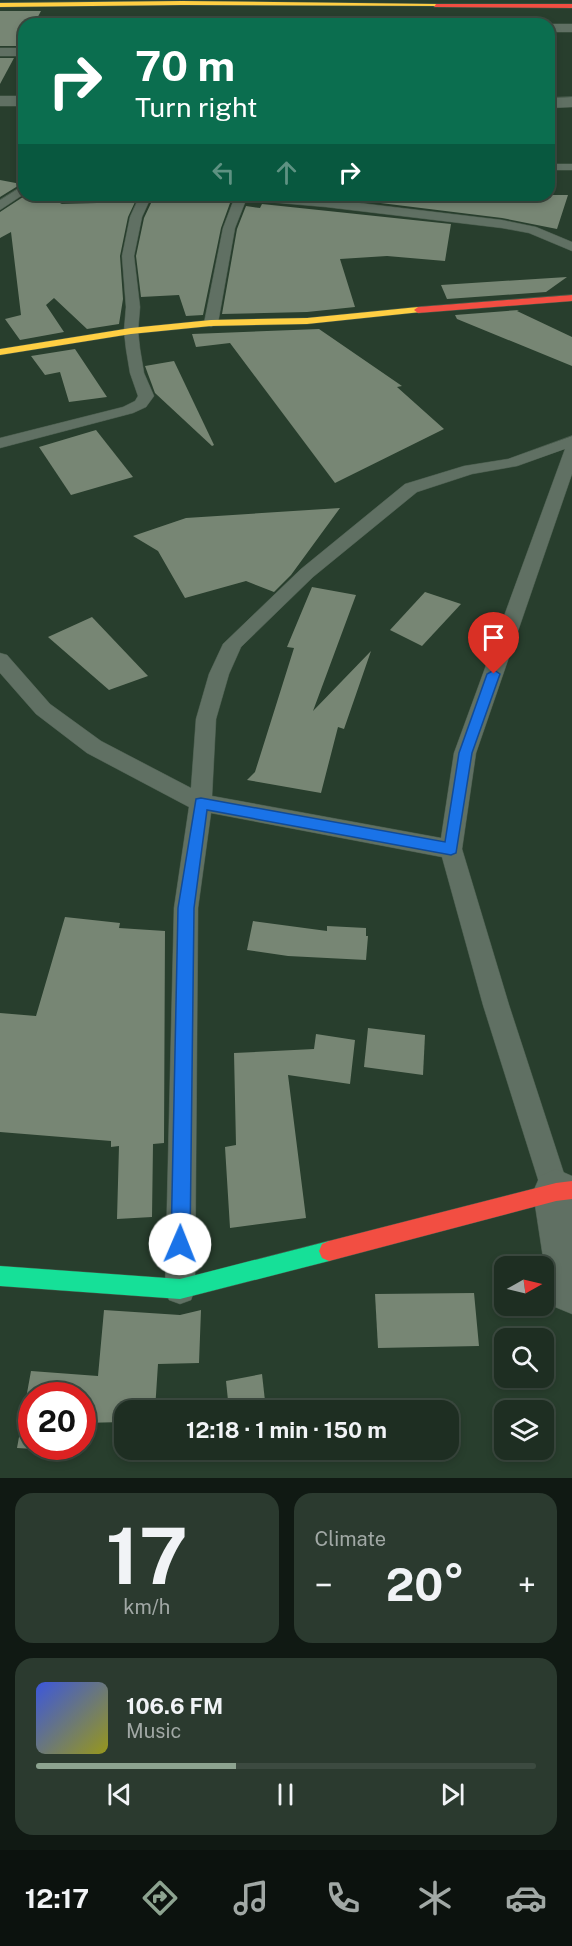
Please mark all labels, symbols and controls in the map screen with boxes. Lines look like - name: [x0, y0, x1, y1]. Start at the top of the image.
- text: 70 m: [135, 41, 235, 90]
- icon: right: [36, 42, 114, 120]
- text: Turn right: [135, 91, 258, 123]
- icon: left: [207, 156, 240, 189]
- icon: ahead: [270, 156, 303, 189]
- icon: right: [333, 156, 366, 189]
- pin: [468, 612, 519, 674]
- icon: arrive: [477, 621, 510, 654]
- position arrow: [148, 1212, 212, 1276]
- north arrow: [494, 1256, 554, 1316]
- map controls: [494, 1256, 554, 1460]
- button: search: [494, 1328, 554, 1388]
- speed limit sign: 20: [18, 1382, 96, 1460]
- button: layers: [494, 1400, 554, 1460]
- text: 12:18 · 1 min · 150 m: [186, 1417, 387, 1443]
- text: 17: [106, 1510, 188, 1602]
- text: Climate: [315, 1527, 386, 1551]
- text: 20°: [386, 1558, 465, 1611]
- text: −: [315, 1566, 333, 1604]
- text: +: [518, 1566, 536, 1604]
- text: km/h: [123, 1595, 170, 1619]
- text: 106.6 FM: [126, 1693, 223, 1719]
- text: Music: [126, 1719, 181, 1743]
- icon: previous: [103, 1778, 136, 1811]
- icon: pause: [269, 1778, 302, 1811]
- icon: next: [436, 1778, 469, 1811]
- icon: directions: [139, 1877, 181, 1919]
- icon: music: [230, 1877, 272, 1919]
- icon: phone: [322, 1877, 364, 1919]
- icon: climate: [414, 1877, 456, 1919]
- icon: car: [505, 1877, 547, 1919]
- text: 12:17: [25, 1882, 89, 1914]

